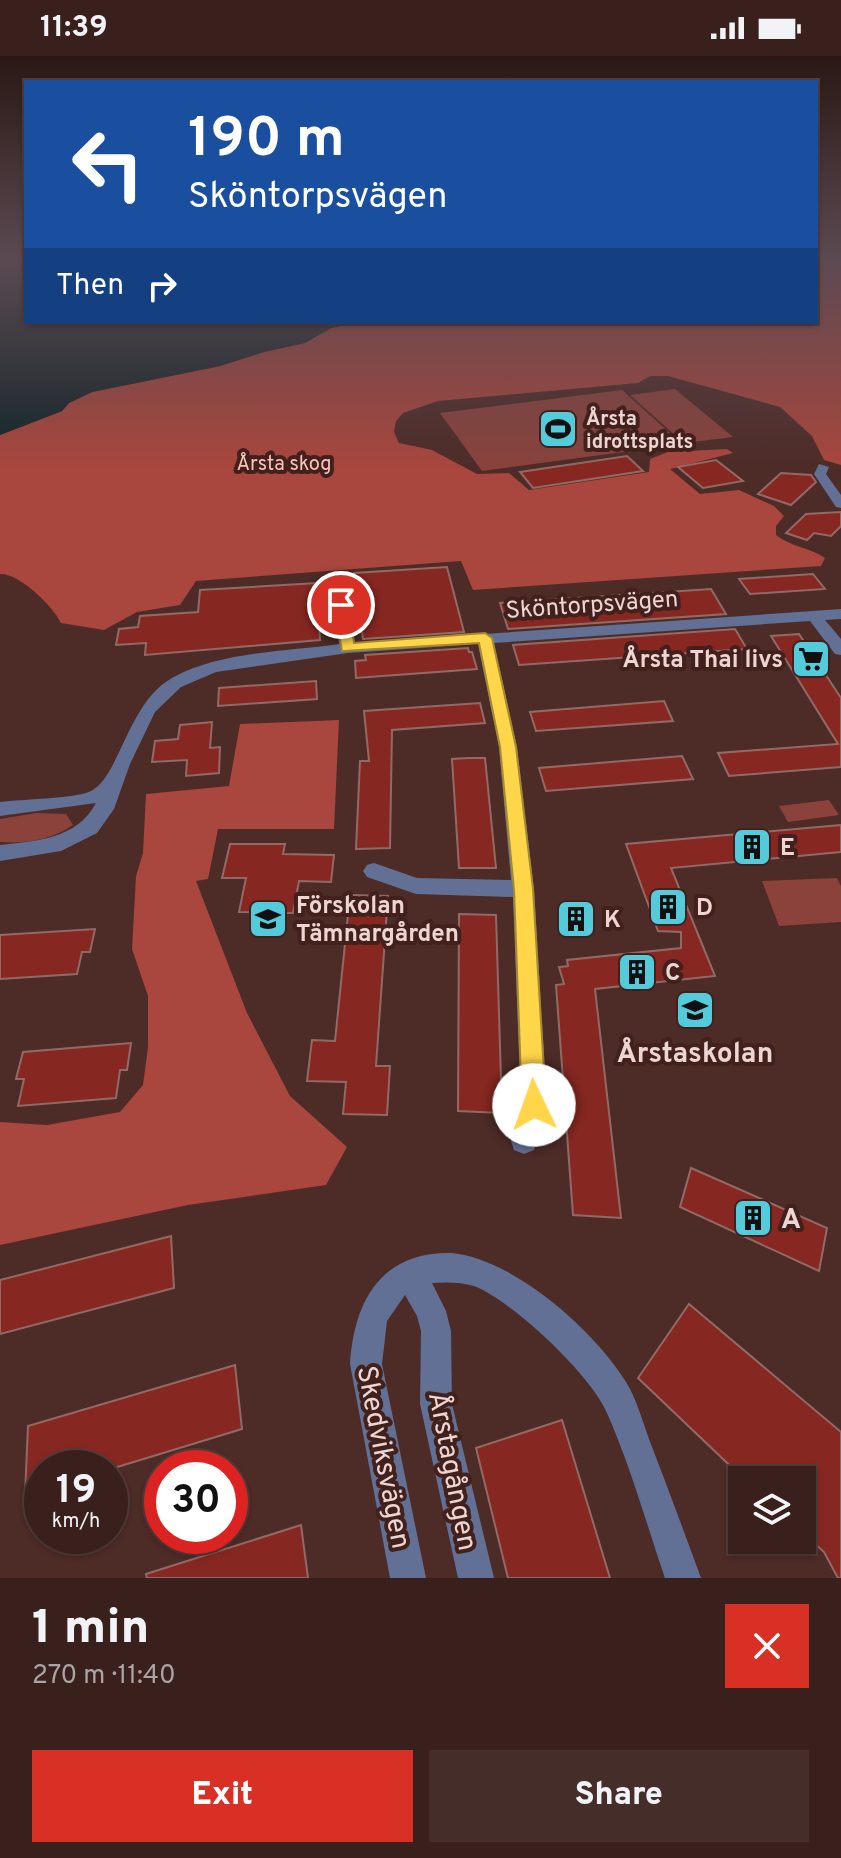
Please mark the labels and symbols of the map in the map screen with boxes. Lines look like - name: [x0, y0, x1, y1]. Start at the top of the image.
- place label: Årsta idrottsplats: [586, 406, 693, 456]
- sports icon: Årsta idrottsplats: [537, 408, 579, 450]
- park label: Årsta skog: [236, 451, 332, 478]
- pin: [307, 571, 375, 639]
- street label: Sköntorpsvägen: [505, 585, 679, 627]
- supermarket icon: Årsta Thai livs: [790, 638, 832, 680]
- place label: Årsta Thai livs: [622, 645, 783, 676]
- building icon: E: [731, 826, 773, 868]
- place label: E: [780, 834, 795, 864]
- building icon: D: [647, 886, 689, 928]
- place label: Förskolan Tämnargården: [296, 892, 459, 950]
- place label: D: [696, 894, 713, 924]
- school or university icon: Förskolan Tämnargården: [247, 898, 289, 940]
- building icon: K: [555, 898, 597, 940]
- place label: K: [604, 906, 621, 936]
- building icon: C: [616, 951, 658, 993]
- place label: C: [665, 959, 680, 989]
- school or university icon: Årstaskolan: [674, 989, 716, 1031]
- place label: Årstaskolan: [617, 1037, 773, 1073]
- position arrow: [492, 1063, 576, 1147]
- building icon: A: [732, 1197, 774, 1239]
- place label: A: [781, 1203, 801, 1239]
- street label: Skedviksvägen: [347, 1363, 417, 1552]
- street label: Årstagången: [418, 1389, 484, 1554]
- speed limit sign: 30: [144, 1450, 248, 1554]

